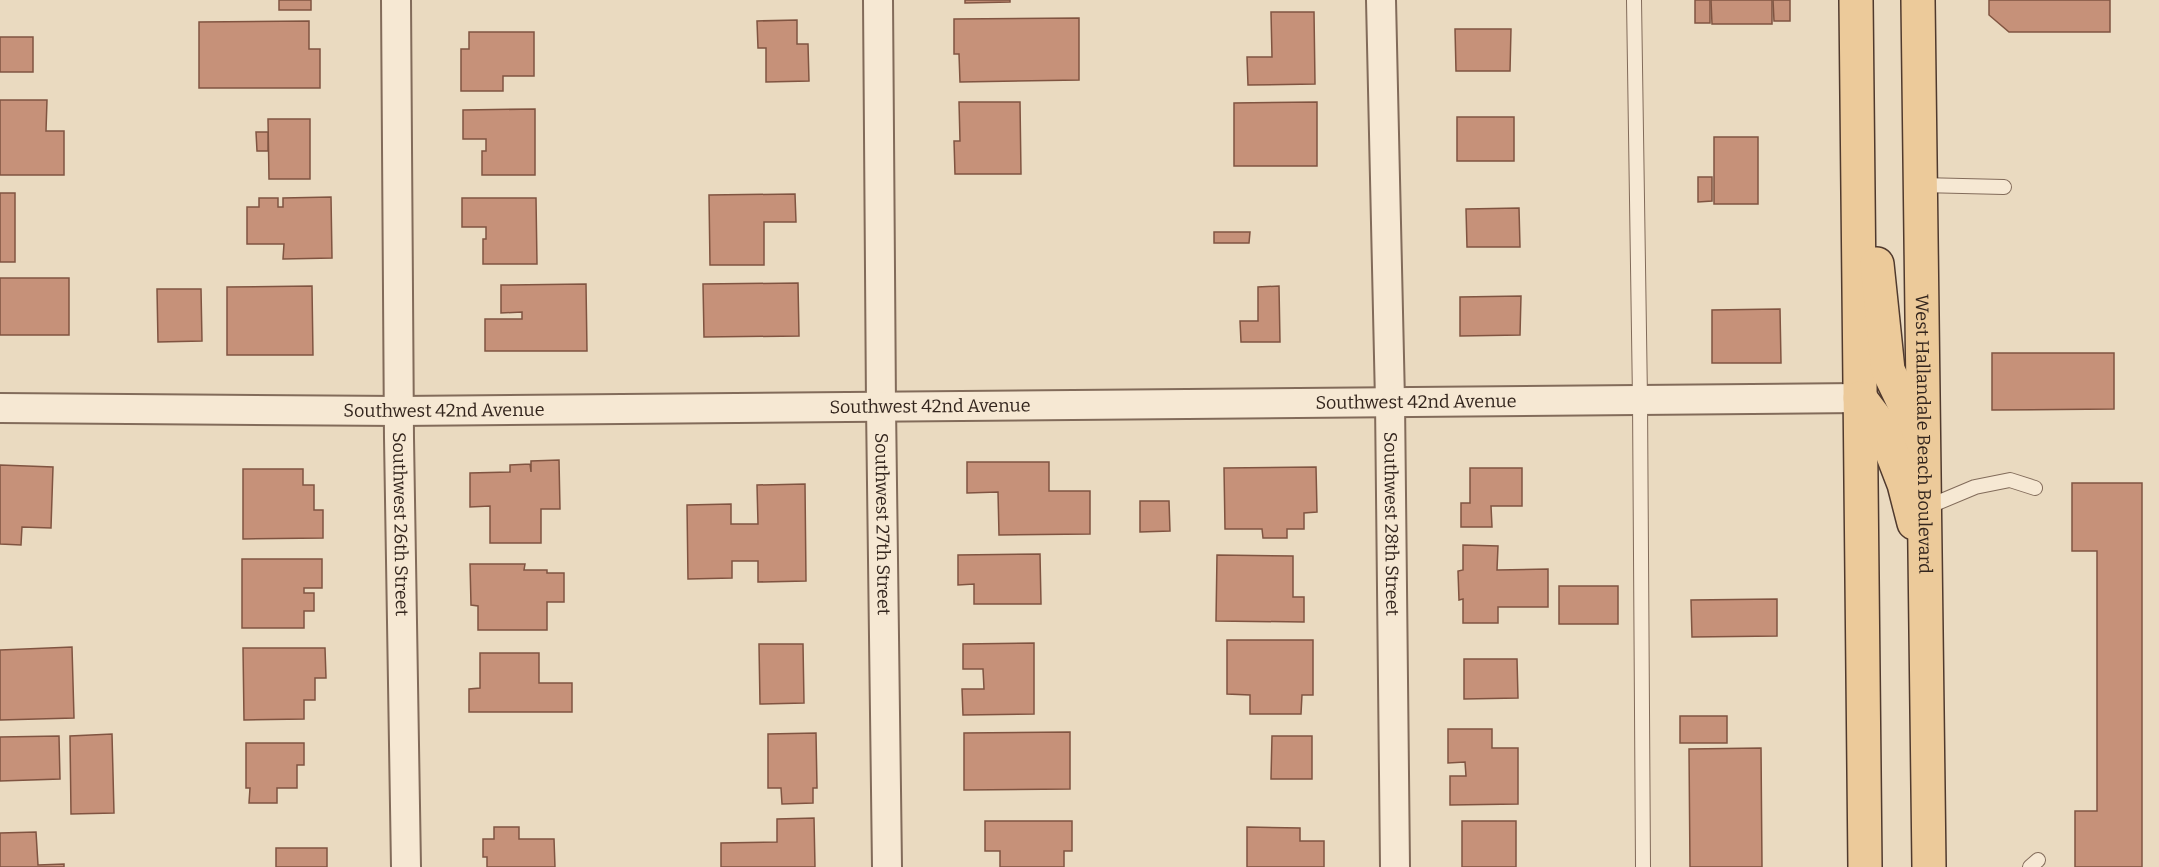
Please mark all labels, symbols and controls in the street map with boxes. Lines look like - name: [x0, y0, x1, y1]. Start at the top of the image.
- street label: West Hallandale Beach Boulevard: [1911, 294, 1936, 574]
- street label: Southwest 42nd Avenue: [1315, 390, 1517, 414]
- street label: Southwest 42nd Avenue: [829, 394, 1031, 418]
- street label: Southwest 42nd Avenue: [343, 399, 545, 422]
- street label: Southwest 26th Street: [388, 432, 413, 617]
- street label: Southwest 28th Street: [1379, 432, 1403, 617]
- street label: Southwest 27th Street: [870, 433, 895, 616]

